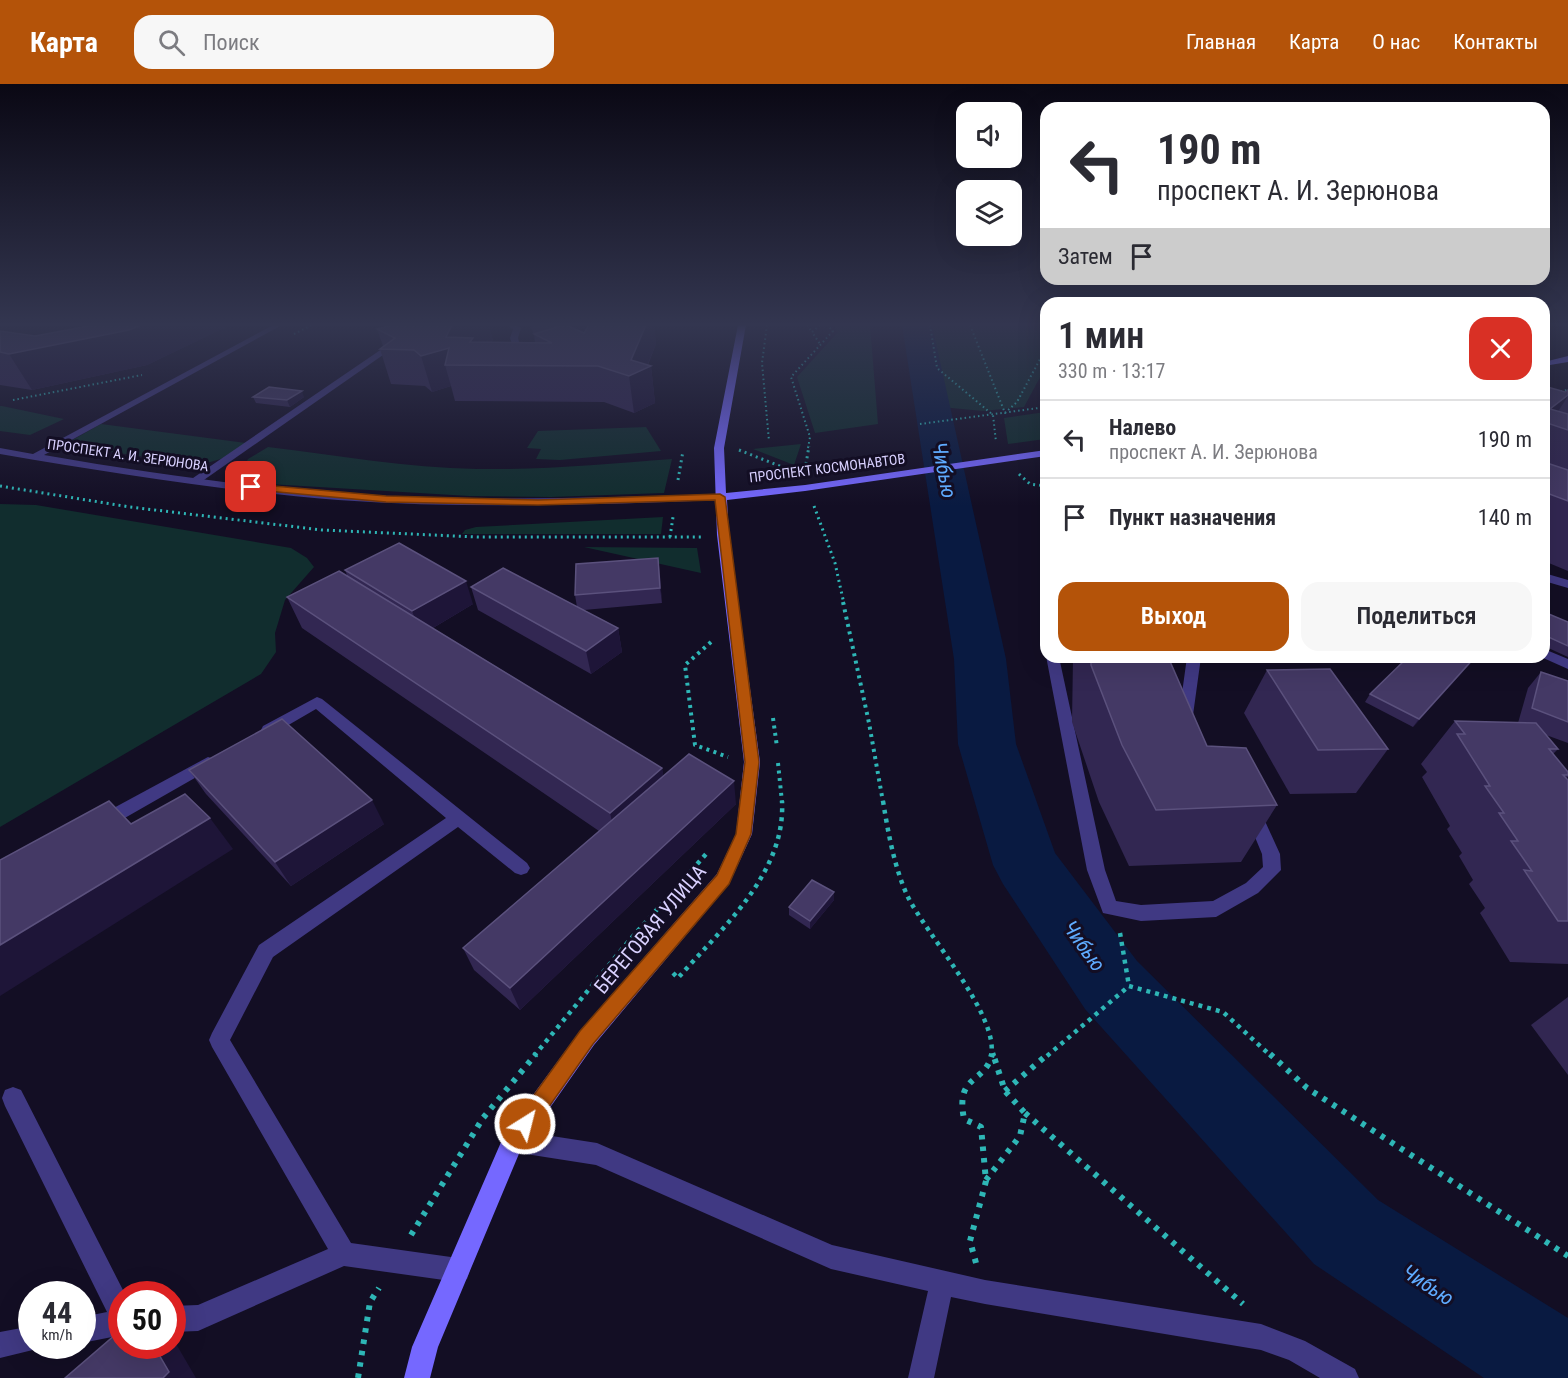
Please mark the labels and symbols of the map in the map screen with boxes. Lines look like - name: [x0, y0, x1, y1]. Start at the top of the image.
- street label: ПРОСПЕКТ А. И. ЗЕРЮНОВА: [46, 436, 210, 474]
- water label: Чибью: [927, 440, 961, 500]
- street label: ПРОСПЕКТ КОСМОНАВТОВ: [748, 450, 906, 486]
- pin: [225, 461, 276, 512]
- street label: БЕРЕГОВАЯ УЛИЦА: [589, 859, 711, 998]
- water label: Чибью: [1058, 916, 1110, 976]
- position arrow: [493, 1092, 557, 1156]
- water label: Чибью: [1398, 1260, 1458, 1310]
- speed limit sign: 50: [108, 1281, 186, 1359]

